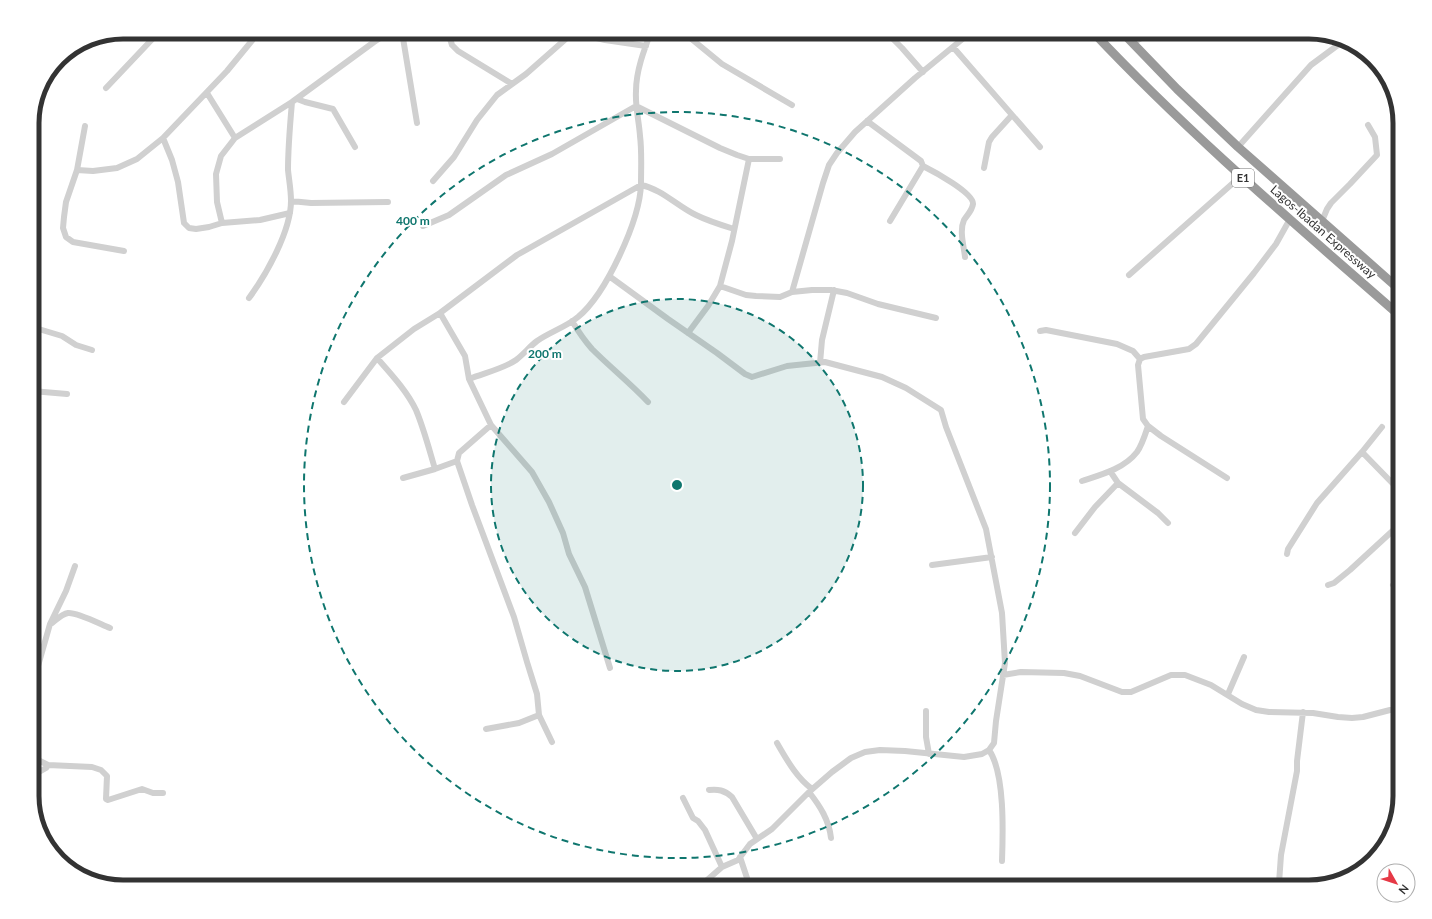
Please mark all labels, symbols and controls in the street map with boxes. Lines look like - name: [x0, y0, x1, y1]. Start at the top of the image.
- road number: E1: [1232, 169, 1254, 187]
- street label: Lagos-Ibadan Expressway: [1267, 182, 1380, 282]
- text: 400 m: [396, 213, 430, 228]
- text: 200 m: [528, 346, 562, 361]
- centre of rings: [670, 478, 684, 492]
- north arrow: [1376, 863, 1416, 903]
- text: N: [1396, 882, 1412, 897]

